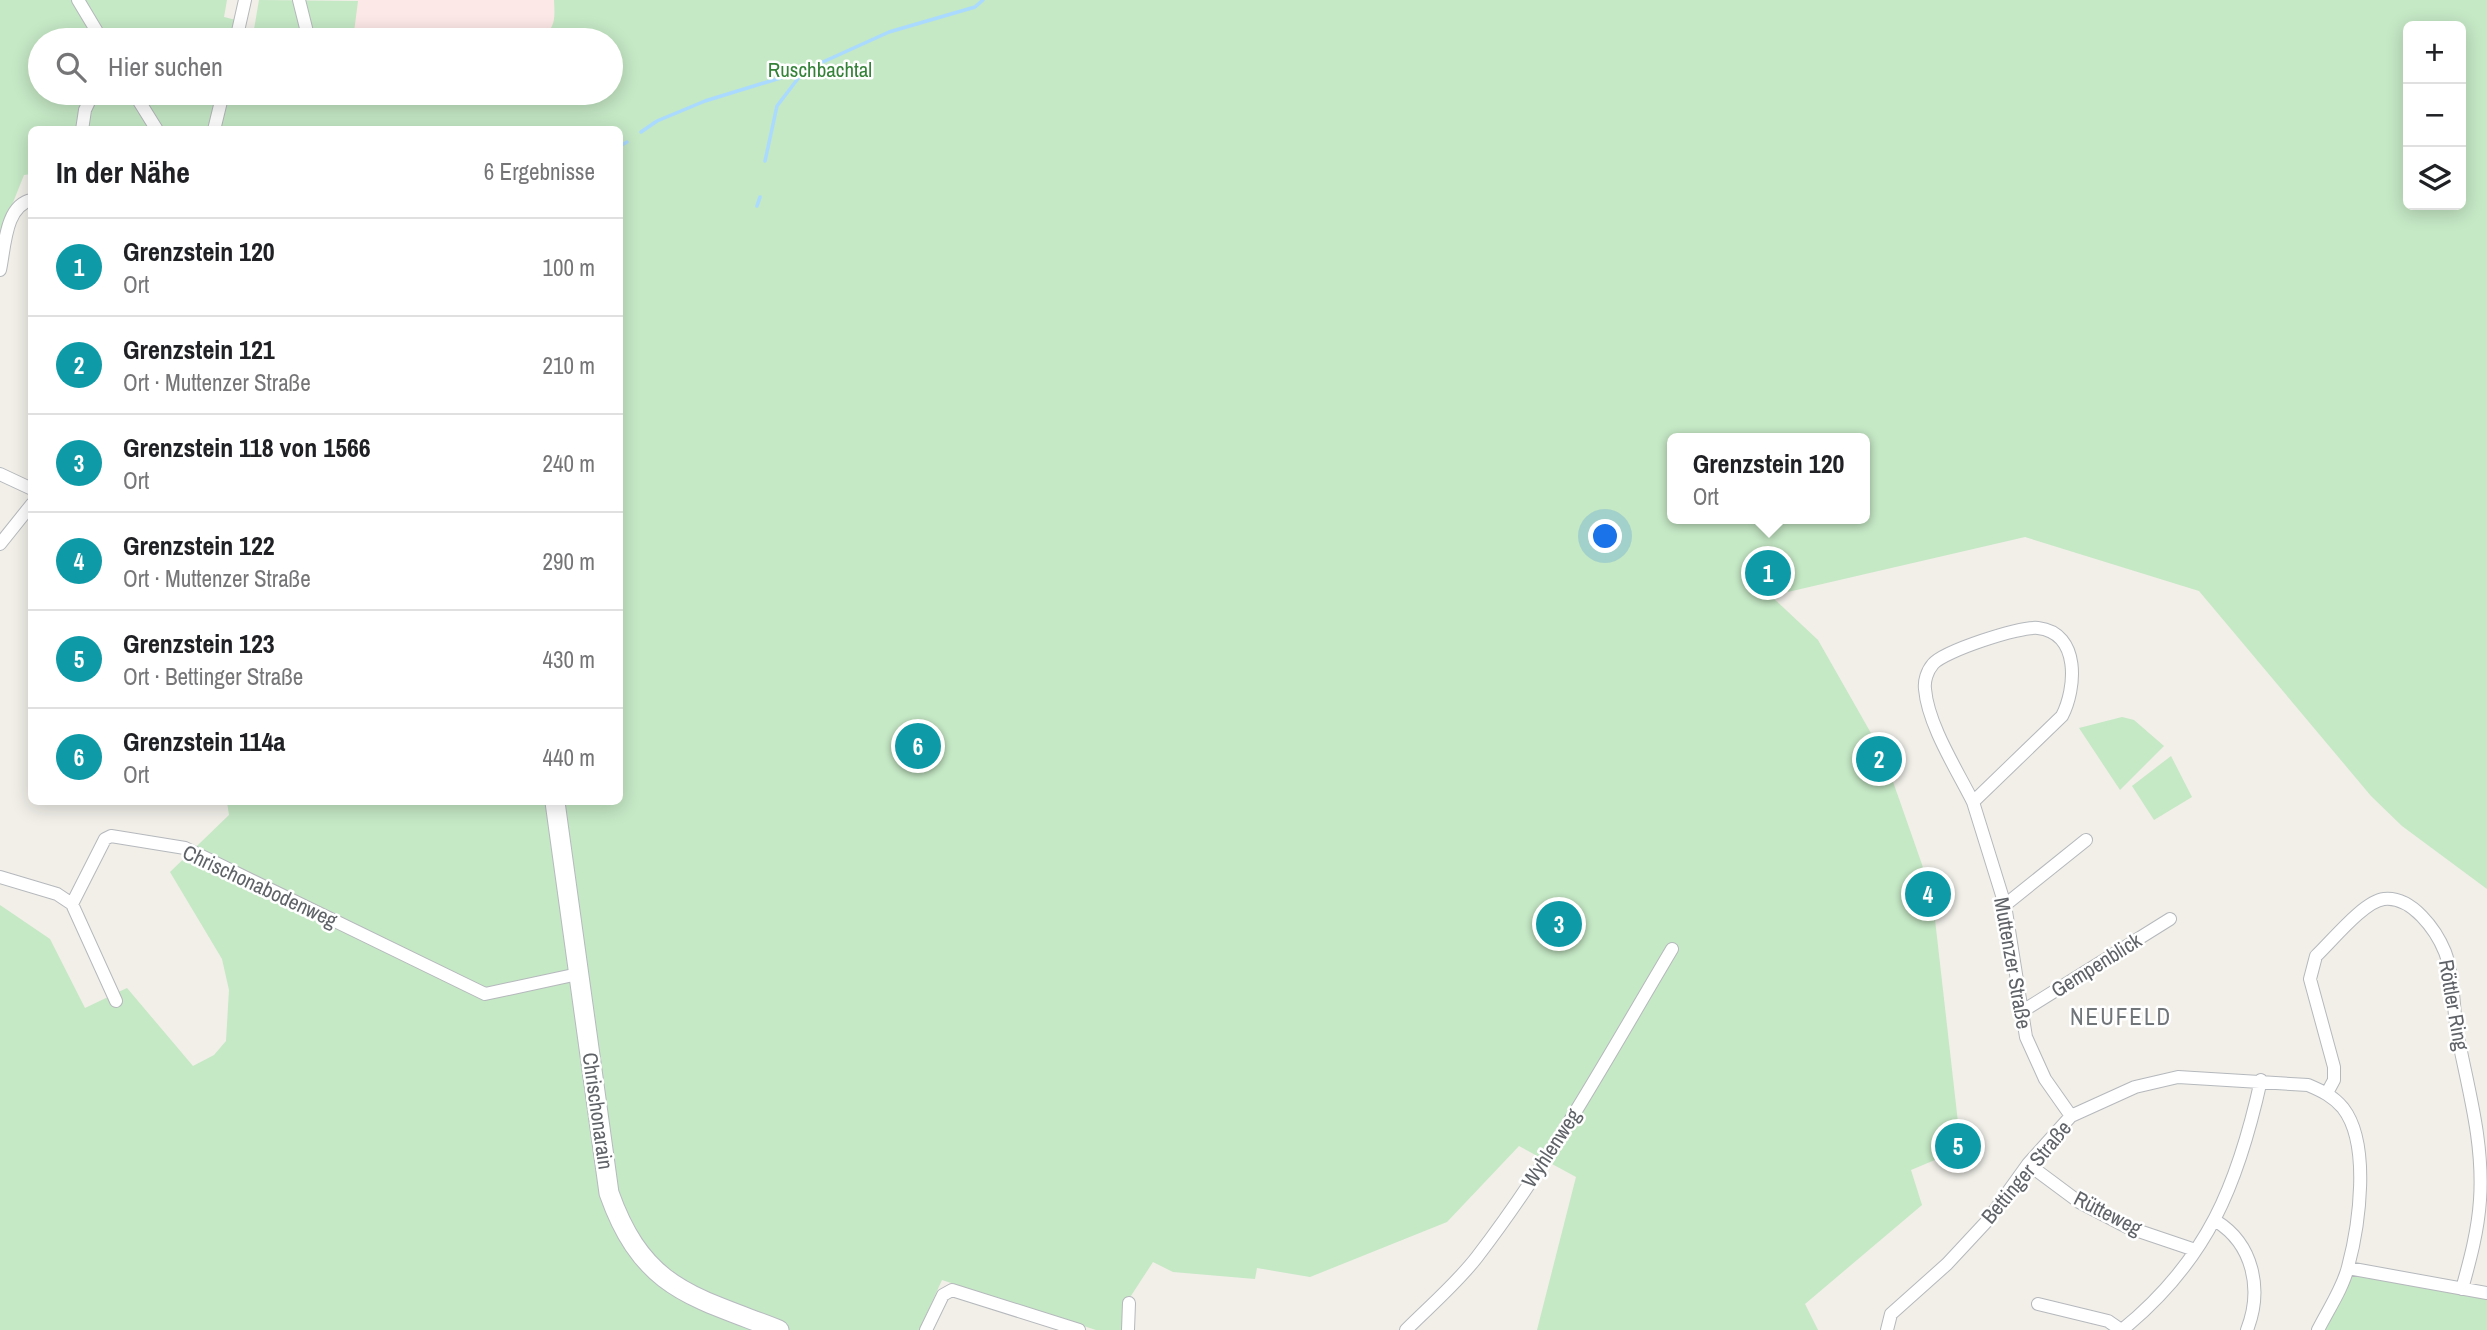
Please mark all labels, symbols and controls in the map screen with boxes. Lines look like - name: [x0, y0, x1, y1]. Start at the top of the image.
- map controls: [2403, 21, 2466, 210]
- button: +: [2403, 21, 2466, 84]
- search box: [28, 28, 623, 105]
- icon: search: [52, 48, 90, 86]
- text: Hier suchen: [108, 49, 223, 84]
- park label: Ruschbachtal: [768, 55, 872, 84]
- button: −: [2403, 84, 2466, 147]
- button: layers: [2403, 147, 2466, 210]
- text: In der Nähe: [56, 152, 190, 192]
- text: 6 Ergebnisse: [484, 156, 595, 187]
- text: Grenzstein 120: [123, 234, 275, 269]
- text: 1: [74, 252, 84, 283]
- text: 100 m: [543, 252, 595, 283]
- text: Ort: [123, 269, 149, 300]
- text: Grenzstein 121: [123, 332, 275, 367]
- text: 2: [74, 350, 84, 381]
- text: 210 m: [543, 350, 595, 381]
- text: Ort · Muttenzer Straße: [123, 367, 311, 398]
- text: Grenzstein 118 von 1566: [123, 430, 371, 465]
- popup: [1667, 433, 1870, 524]
- text: Grenzstein 120: [1693, 446, 1844, 481]
- text: 3: [74, 448, 84, 479]
- text: 240 m: [543, 448, 595, 479]
- text: Ort: [123, 465, 149, 496]
- text: Ort: [1693, 481, 1719, 512]
- your location: [1588, 519, 1622, 553]
- text: Grenzstein 122: [123, 528, 275, 563]
- text: 4: [74, 546, 84, 577]
- text: 290 m: [543, 546, 595, 577]
- pin: 1: [1745, 547, 1791, 599]
- text: Ort · Muttenzer Straße: [123, 563, 311, 594]
- text: Grenzstein 123: [123, 626, 275, 661]
- text: 5: [74, 644, 84, 675]
- text: 430 m: [543, 644, 595, 675]
- text: Ort · Bettinger Straße: [123, 661, 303, 692]
- pin: 6: [895, 720, 941, 772]
- text: Grenzstein 114a: [123, 724, 285, 759]
- pin: 2: [1856, 733, 1902, 785]
- text: 6: [74, 742, 84, 773]
- text: 440 m: [543, 742, 595, 773]
- text: Ort: [123, 759, 149, 790]
- street label: Chrischonabodenweg: [178, 837, 342, 935]
- pin: 4: [1905, 868, 1951, 920]
- street label: Muttenzer Straße: [1987, 895, 2039, 1031]
- pin: 3: [1536, 898, 1582, 950]
- street label: Gempenblick: [2045, 926, 2147, 1004]
- street label: Röttler Ring: [2432, 957, 2476, 1053]
- district label: NEUFELD: [2070, 1001, 2172, 1032]
- street label: Chrischonarain: [575, 1051, 621, 1171]
- street label: Wyhlenweg: [1515, 1102, 1588, 1193]
- street label: Bettinger Straße: [1974, 1114, 2078, 1230]
- pin: 5: [1935, 1120, 1981, 1172]
- street label: Rütteweg: [2069, 1184, 2147, 1243]

